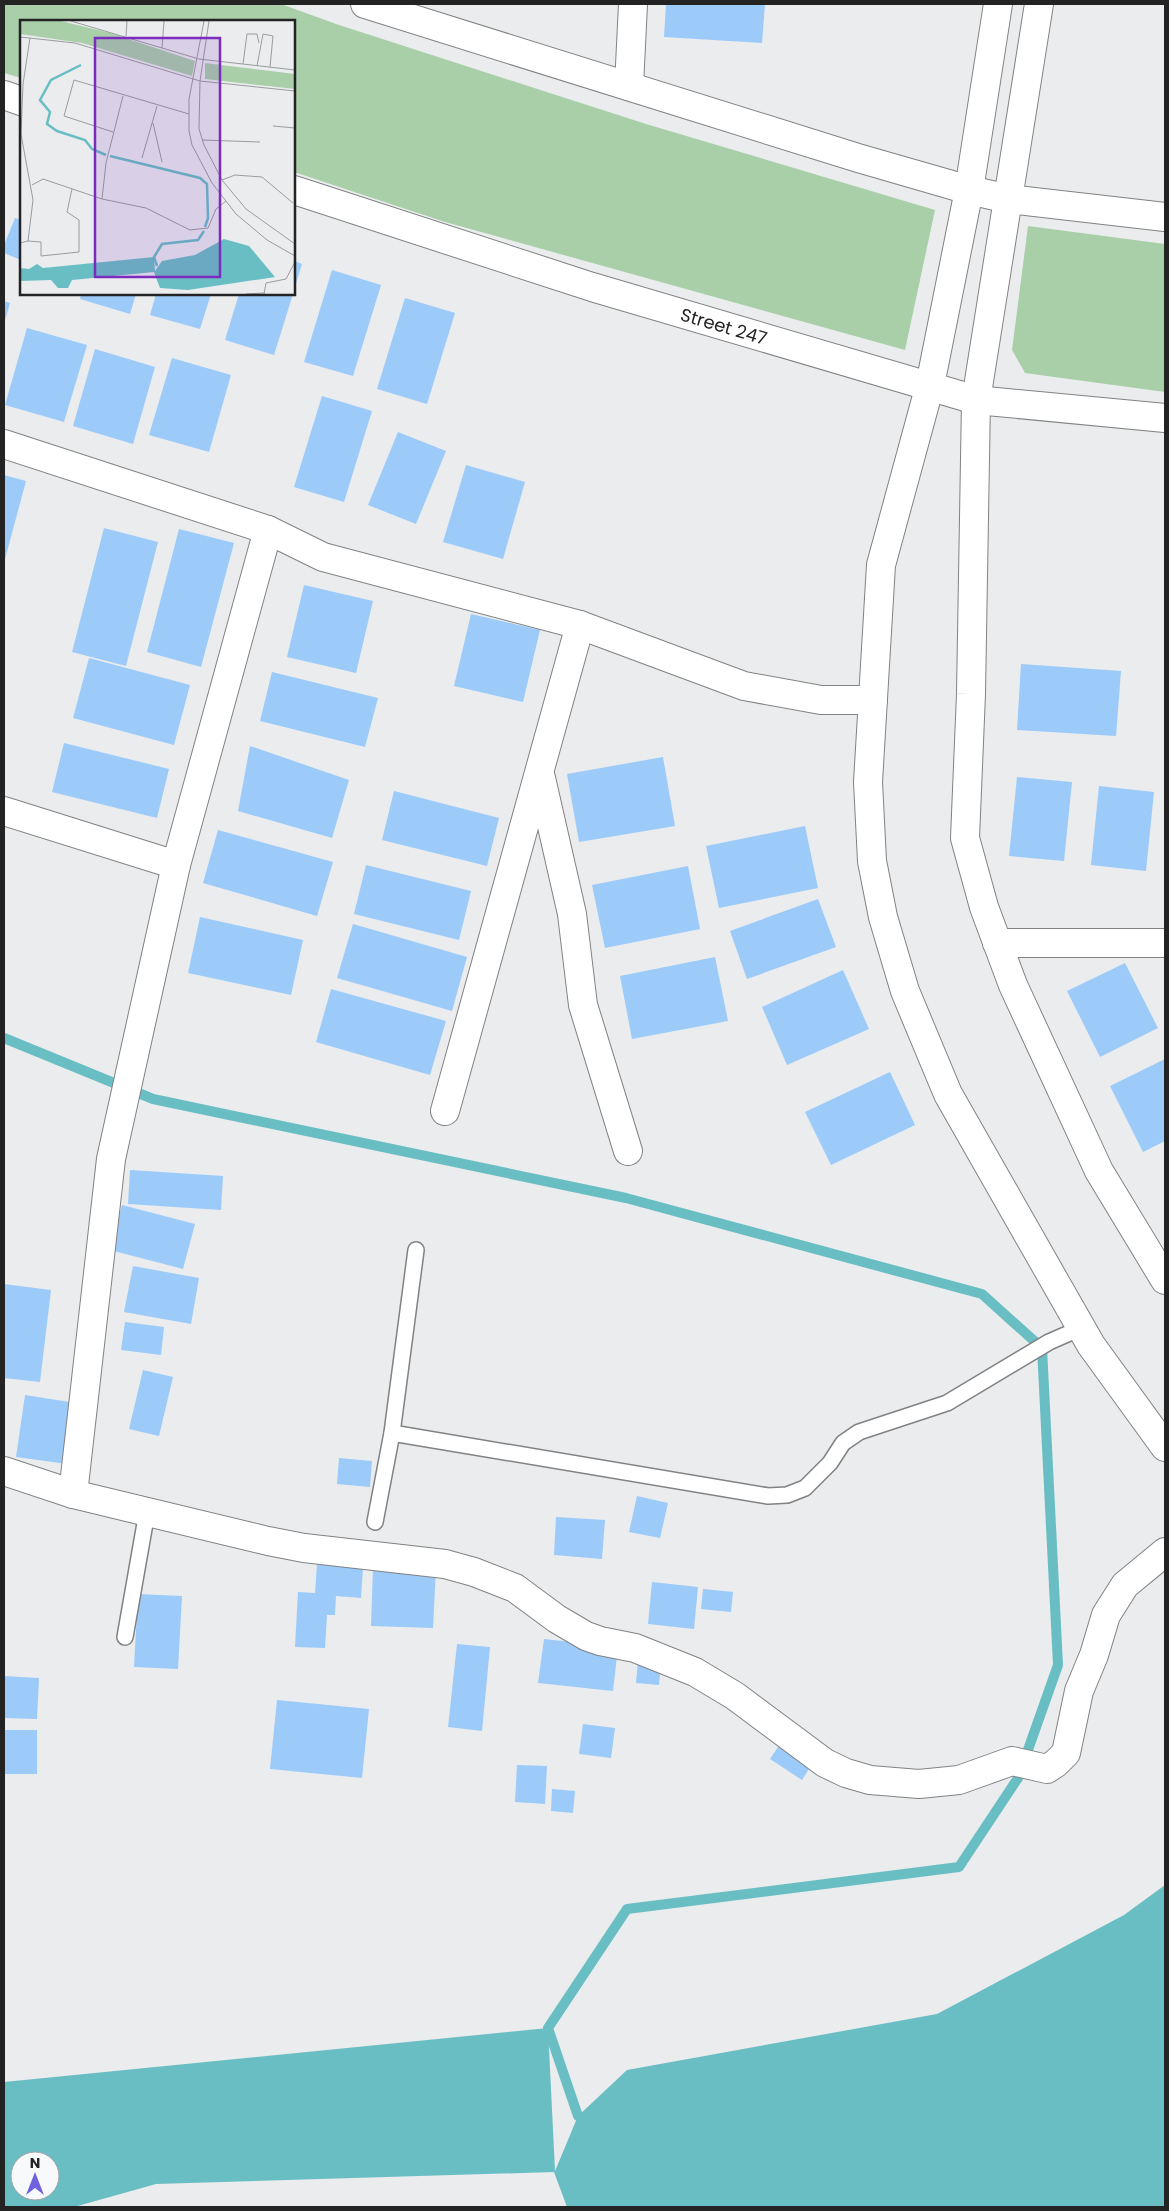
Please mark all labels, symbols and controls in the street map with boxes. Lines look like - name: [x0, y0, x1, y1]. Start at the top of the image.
- inset map: [20, 20, 295, 295]
- street label: Street 247: [678, 301, 770, 350]
- north arrow: [10, 2151, 60, 2201]
- text: N: [30, 2153, 40, 2173]

